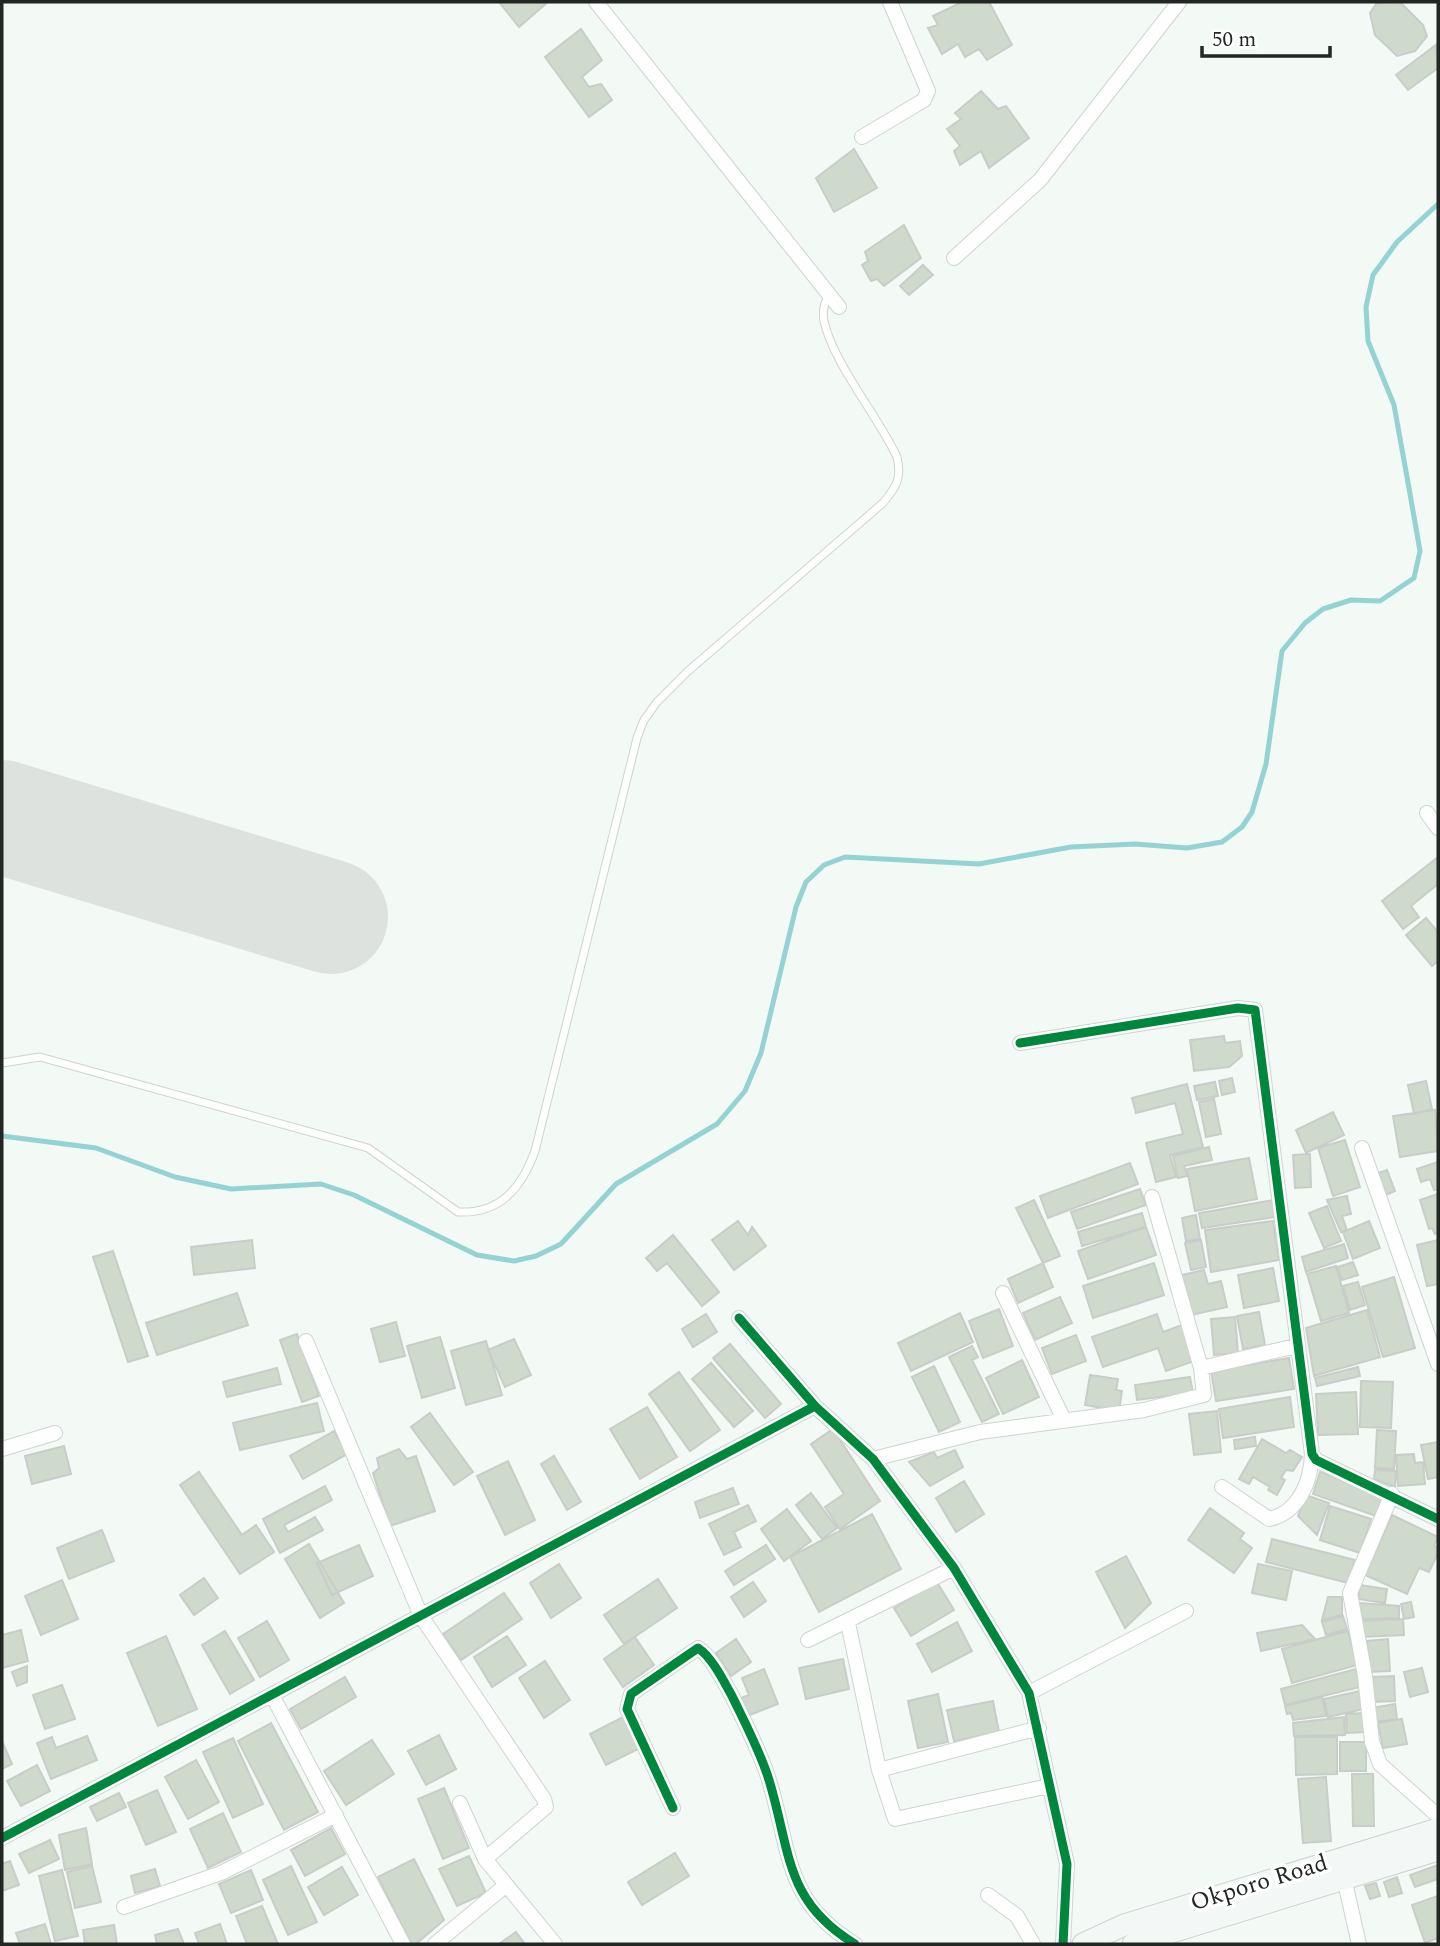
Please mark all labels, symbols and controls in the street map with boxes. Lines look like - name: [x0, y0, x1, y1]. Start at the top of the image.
- scale bar: [1202, 14, 1330, 58]
- text: 50 m: [1212, 24, 1256, 56]
- street label: Okporo Road: [1186, 1845, 1332, 1921]

